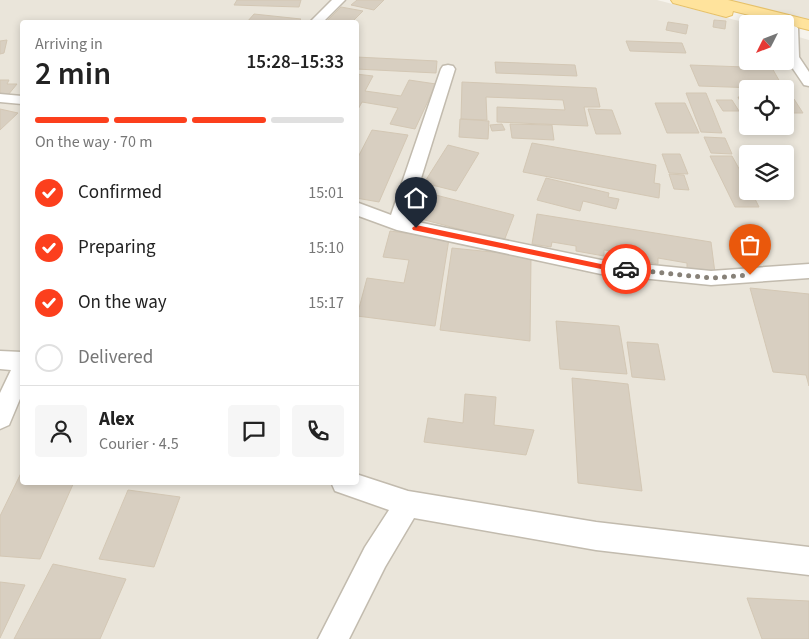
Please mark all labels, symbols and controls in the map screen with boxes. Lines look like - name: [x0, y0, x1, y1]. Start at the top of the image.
- north arrow: [739, 15, 794, 70]
- map controls: [739, 15, 794, 200]
- text: Arriving in: [35, 33, 103, 55]
- text: 15:28–15:33: [246, 49, 344, 76]
- text: 2 min: [35, 51, 111, 97]
- button: locate: [739, 80, 794, 135]
- text: On the way · 70 m: [35, 131, 152, 153]
- button: layers: [739, 145, 794, 200]
- pin: [395, 177, 437, 228]
- icon: check: [35, 179, 63, 207]
- text: Confirmed: [78, 179, 162, 206]
- text: 15:01: [308, 182, 344, 204]
- icon: home: [402, 184, 430, 212]
- pin: [729, 224, 771, 275]
- icon: bag: [736, 231, 764, 259]
- icon: check: [35, 234, 63, 262]
- text: Preparing: [78, 234, 156, 261]
- text: 15:10: [308, 237, 344, 259]
- courier: [601, 244, 651, 294]
- icon: car: [612, 255, 640, 283]
- icon: check: [35, 289, 63, 317]
- text: On the way: [78, 289, 167, 316]
- text: 15:17: [308, 292, 344, 314]
- text: Delivered: [78, 344, 153, 371]
- button: person: [35, 405, 87, 457]
- button: chat: [228, 405, 280, 457]
- button: phone: [292, 405, 344, 457]
- text: Alex: [99, 406, 135, 433]
- text: Courier · 4.5: [99, 433, 179, 455]

